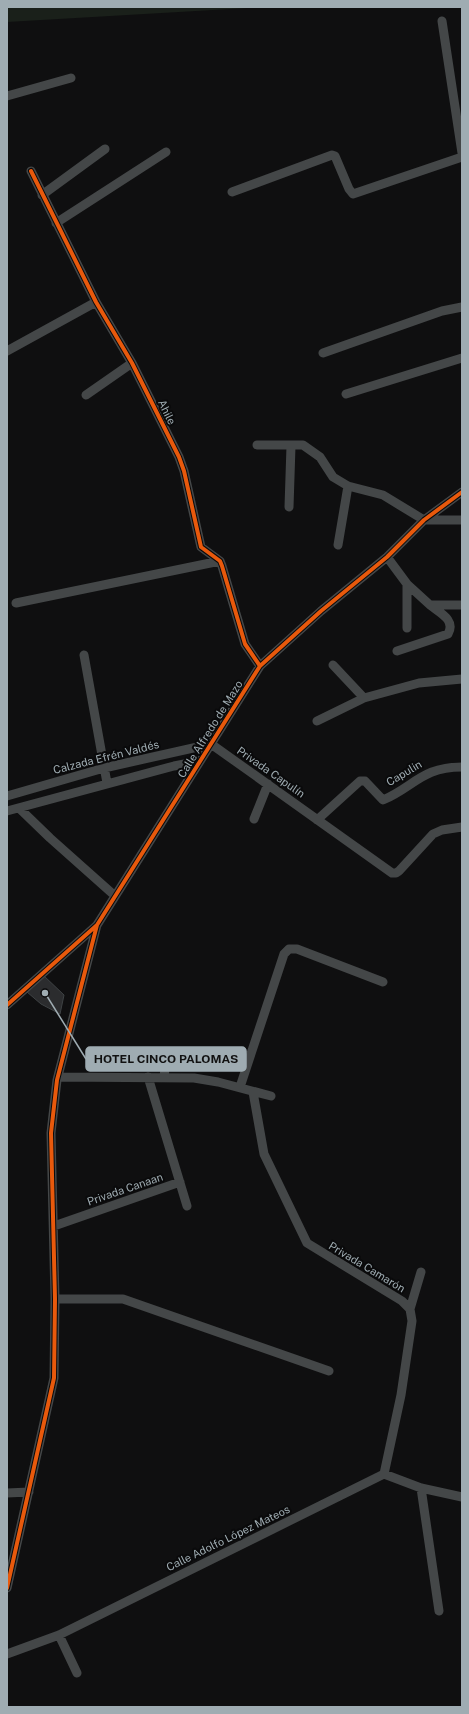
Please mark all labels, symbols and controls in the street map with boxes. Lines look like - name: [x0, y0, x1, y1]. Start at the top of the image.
- street label: Ahile: [156, 398, 178, 426]
- street label: Calle Alfredo de Mazo: [175, 678, 245, 780]
- street label: Calzada Efrén Valdés: [52, 738, 160, 776]
- street label: Privada Capulín: [235, 744, 307, 800]
- street label: Capulin: [384, 758, 424, 788]
- callout: HOTEL CINCO PALOMAS: [86, 1047, 246, 1071]
- text: HOTEL CINCO PALOMAS: [94, 1052, 238, 1066]
- street label: Privada Canaan: [86, 1170, 164, 1208]
- street label: Privada Camarón: [327, 1240, 407, 1294]
- street label: Calle Adolfo López Mateos: [164, 1503, 292, 1573]

